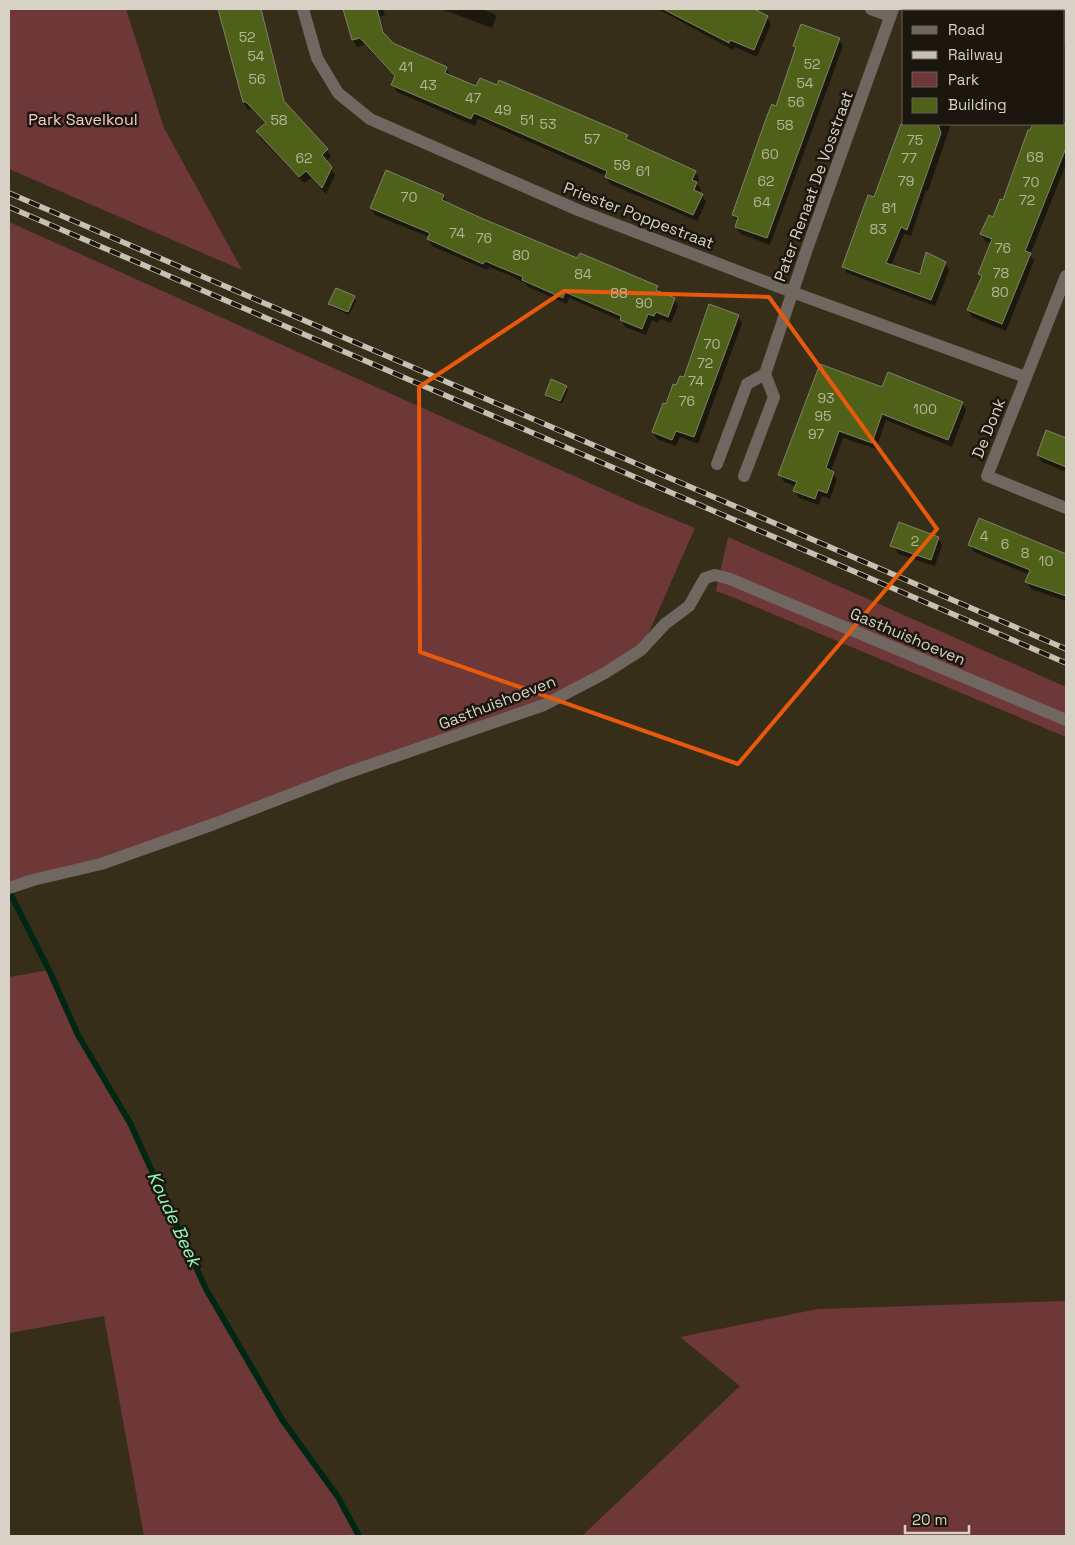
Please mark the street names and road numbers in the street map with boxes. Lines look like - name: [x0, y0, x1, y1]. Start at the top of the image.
- street label: Pater Renaat De Vosstraat: [769, 88, 858, 285]
- street label: Priester Poppestraat: [560, 177, 717, 254]
- street label: De Donk: [967, 395, 1010, 461]
- street label: Gasthuishoeven: [847, 603, 969, 670]
- street label: Gasthuishoeven: [436, 671, 559, 734]

